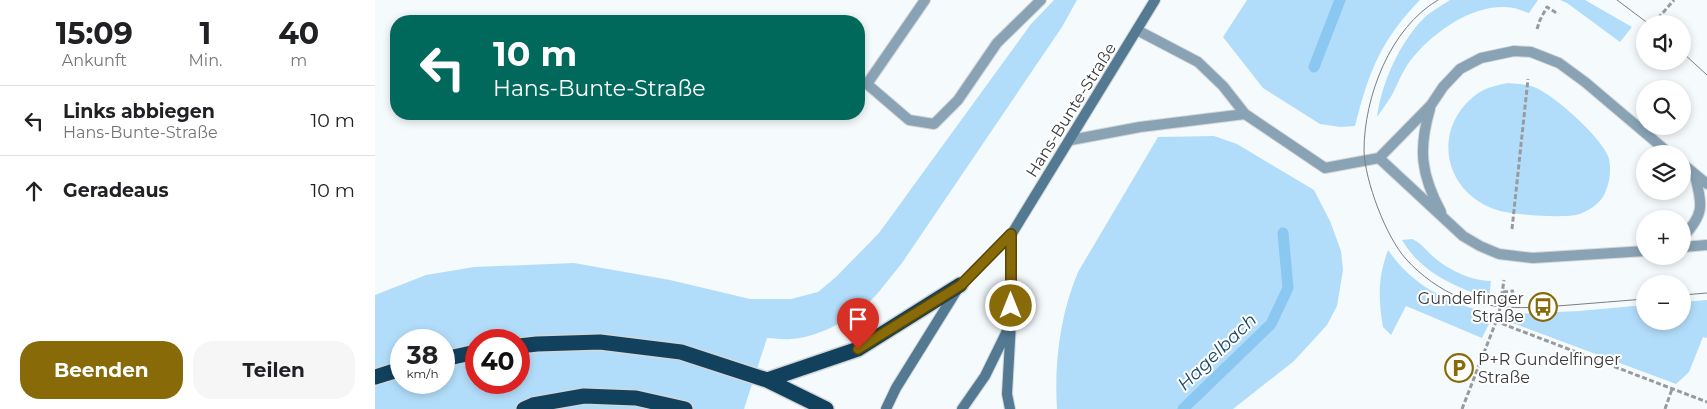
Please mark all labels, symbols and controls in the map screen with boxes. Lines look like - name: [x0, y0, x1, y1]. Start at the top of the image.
- text: 15:09: [56, 15, 133, 52]
- text: 1: [200, 15, 211, 52]
- text: 40: [278, 15, 319, 52]
- map controls: [1636, 15, 1691, 330]
- button: sound: [1636, 15, 1691, 70]
- text: 10 m: [493, 32, 577, 75]
- icon: left: [410, 35, 475, 100]
- street label: Hans-Bunte-Straße: [1022, 39, 1120, 181]
- text: Ankunft: [62, 51, 127, 70]
- text: Min.: [189, 51, 222, 70]
- text: m: [290, 51, 307, 70]
- text: Hans-Bunte-Straße: [493, 75, 706, 102]
- button: search: [1636, 80, 1691, 135]
- text: Links abbiegen: [63, 100, 215, 123]
- icon: left: [20, 107, 48, 135]
- text: 10 m: [310, 109, 355, 132]
- text: Hans-Bunte-Straße: [63, 123, 218, 142]
- button: layers: [1636, 145, 1691, 200]
- icon: ahead: [20, 177, 48, 205]
- text: Geradeaus: [63, 179, 169, 202]
- text: 10 m: [310, 179, 355, 202]
- button: +: [1636, 210, 1691, 265]
- button: −: [1636, 275, 1691, 330]
- position arrow: [984, 279, 1036, 331]
- place label: Gundelfinger Straße: [1418, 289, 1524, 326]
- bus stop icon: Gundelfinger Straße: [1528, 292, 1558, 322]
- pin: [837, 298, 879, 349]
- icon: arrive: [844, 305, 872, 333]
- water label: Hagelbach: [1173, 309, 1261, 395]
- speed limit sign: 40: [465, 329, 530, 394]
- text: 38: [407, 340, 438, 370]
- button: Beenden: [20, 341, 183, 399]
- button: Teilen: [193, 341, 355, 399]
- place label: P+R Gundelfinger Straße: [1478, 350, 1621, 387]
- parking icon: P+R Gundelfinger Straße: [1444, 353, 1474, 383]
- text: km/h: [406, 366, 439, 381]

